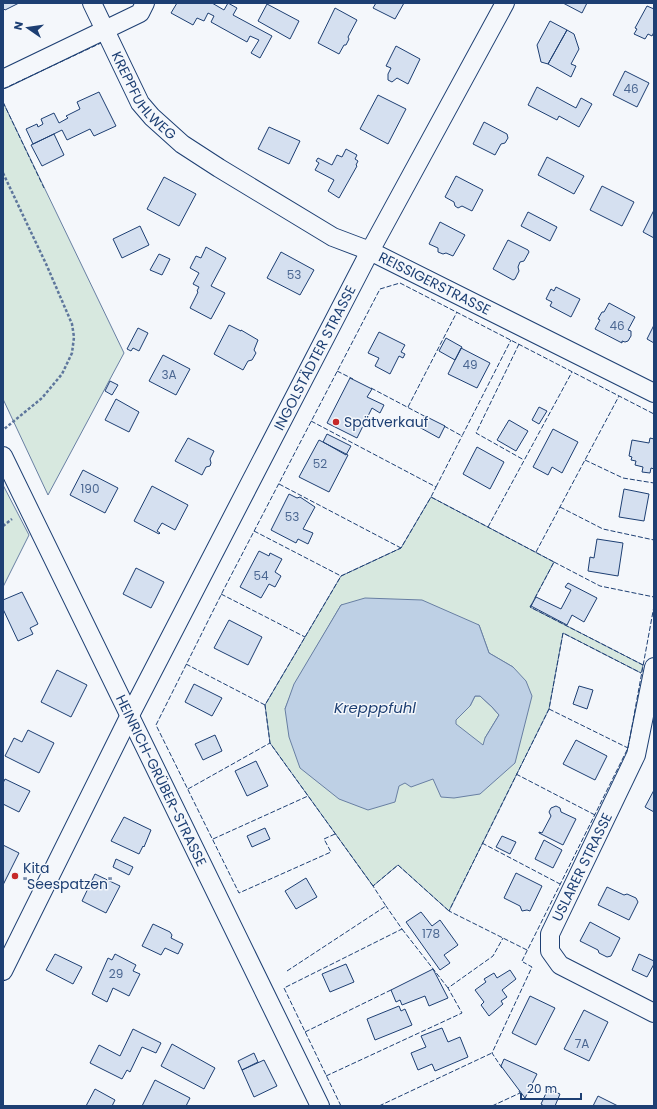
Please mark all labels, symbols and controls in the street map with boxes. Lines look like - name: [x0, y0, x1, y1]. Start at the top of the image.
- north arrow: [8, 8, 48, 48]
- text: N: [10, 20, 27, 32]
- street label: KREPPFUHLWEG: [107, 48, 181, 144]
- house number: 46: [623, 80, 639, 97]
- street label: REISSIGERSTRASSE: [375, 247, 494, 320]
- house number: 53: [287, 266, 301, 283]
- street label: INGOLSTÄDTER STRASSE: [269, 282, 361, 434]
- house number: 46: [609, 317, 625, 334]
- house number: 49: [462, 356, 478, 373]
- house number: 3A: [161, 366, 177, 383]
- place label: Spätverkauf: [344, 412, 429, 432]
- marker: Spätverkauf: [331, 417, 341, 427]
- house number: 52: [313, 455, 327, 472]
- house number: 190: [81, 480, 99, 497]
- house number: 53: [285, 508, 299, 525]
- house number: 54: [253, 567, 269, 584]
- street label: HEINRICH-GRÜBER-STRASSE: [111, 691, 212, 870]
- water label: Krepppfuhl: [334, 697, 416, 718]
- street label: USLARER STRASSE: [547, 809, 617, 925]
- place label: Kita "Seespatzen": [23, 858, 112, 894]
- marker: Kita "Seespatzen": [10, 871, 20, 881]
- house number: 178: [422, 925, 440, 942]
- house number: 29: [109, 965, 123, 982]
- house number: 7A: [575, 1035, 589, 1052]
- scale bar: [521, 1075, 581, 1101]
- text: 20 m: [527, 1080, 557, 1097]

